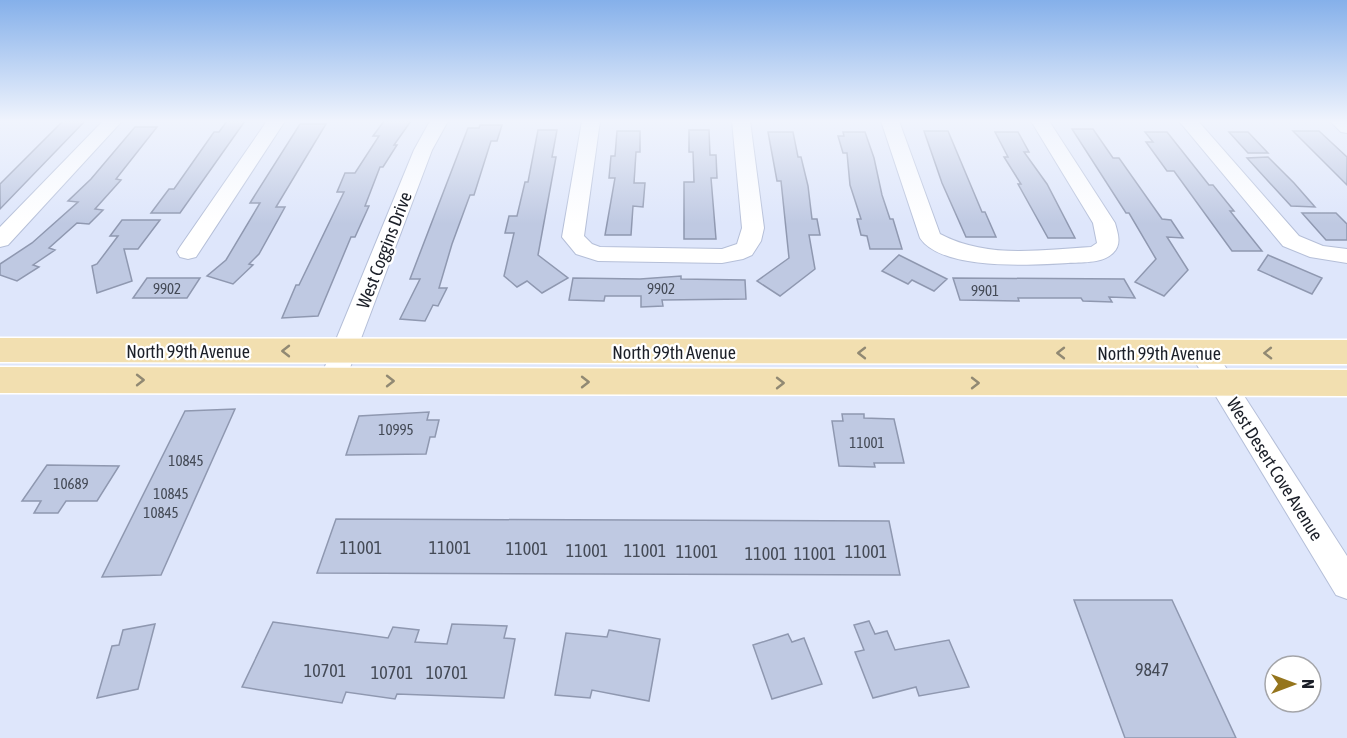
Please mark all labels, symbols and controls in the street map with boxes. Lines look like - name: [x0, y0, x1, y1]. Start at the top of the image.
- street label: West Coggins Drive: [352, 189, 416, 311]
- house number: 9902: [153, 280, 181, 297]
- house number: 9902: [647, 280, 675, 297]
- house number: 9901: [971, 282, 999, 299]
- street label: North 99th Avenue: [126, 341, 250, 362]
- street label: North 99th Avenue: [612, 342, 736, 363]
- street label: North 99th Avenue: [1097, 343, 1221, 364]
- one-way arrow: [281, 345, 290, 357]
- one-way arrow: [857, 347, 866, 359]
- one-way arrow: [1056, 347, 1065, 359]
- one-way arrow: [1263, 347, 1272, 359]
- one-way arrow: [136, 374, 145, 386]
- one-way arrow: [386, 375, 395, 387]
- one-way arrow: [581, 376, 590, 388]
- one-way arrow: [776, 377, 785, 389]
- one-way arrow: [971, 377, 980, 389]
- street label: West Desert Cove Avenue: [1223, 394, 1327, 544]
- house number: 10995: [378, 421, 414, 438]
- house number: 11001: [849, 434, 885, 451]
- house number: 10845: [168, 452, 204, 469]
- house number: 10689: [53, 475, 89, 492]
- house number: 10845: [153, 485, 189, 502]
- house number: 10845: [143, 504, 179, 521]
- house number: 11001: [340, 537, 382, 558]
- house number: 11001: [429, 537, 471, 558]
- house number: 11001: [506, 538, 548, 559]
- house number: 11001: [566, 540, 608, 561]
- house number: 11001: [624, 540, 666, 561]
- house number: 11001: [676, 541, 718, 562]
- house number: 11001: [845, 541, 887, 562]
- house number: 11001: [745, 543, 787, 564]
- house number: 11001: [794, 543, 836, 564]
- north arrow: [1263, 654, 1323, 714]
- house number: 9847: [1135, 659, 1169, 680]
- house number: 10701: [304, 660, 346, 681]
- house number: 10701: [371, 662, 413, 683]
- house number: 10701: [426, 662, 468, 683]
- text: N: [1299, 679, 1317, 689]

